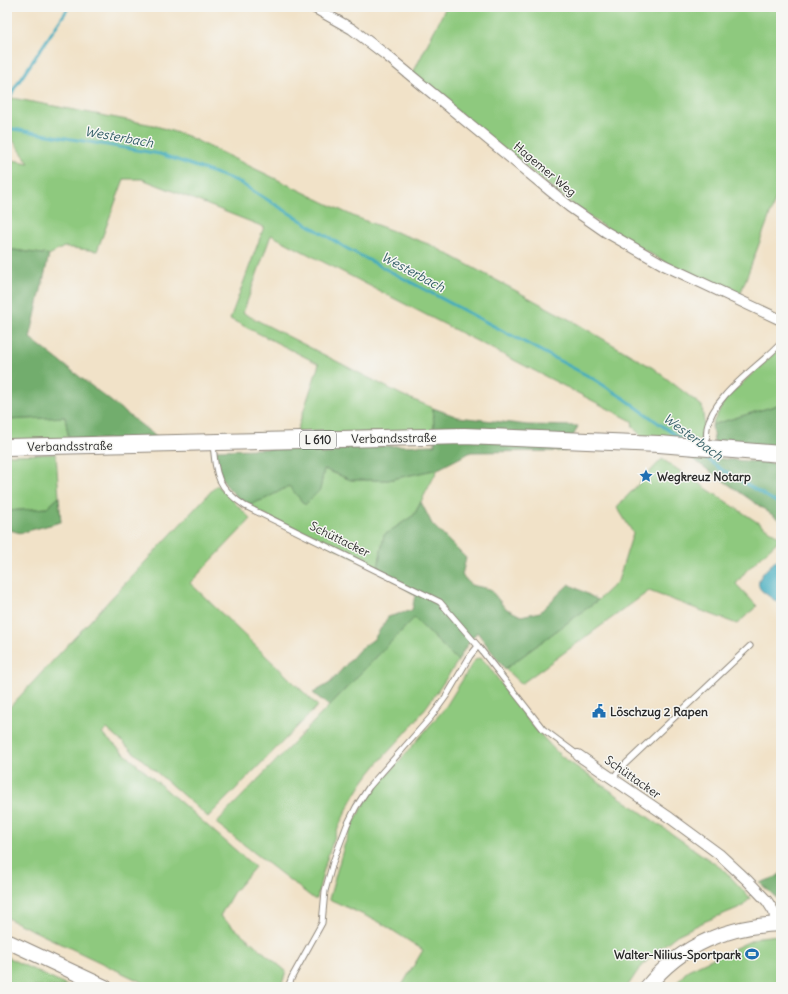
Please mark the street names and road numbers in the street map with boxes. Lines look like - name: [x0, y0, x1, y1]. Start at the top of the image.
- street label: Hagemer Weg: [511, 139, 579, 199]
- street label: Verbandsstraße: [351, 430, 437, 446]
- road number: L 610: [300, 431, 336, 449]
- street label: Verbandsstraße: [27, 438, 113, 454]
- street label: Schüttacker: [307, 518, 373, 560]
- street label: Schüttacker: [602, 752, 664, 802]

